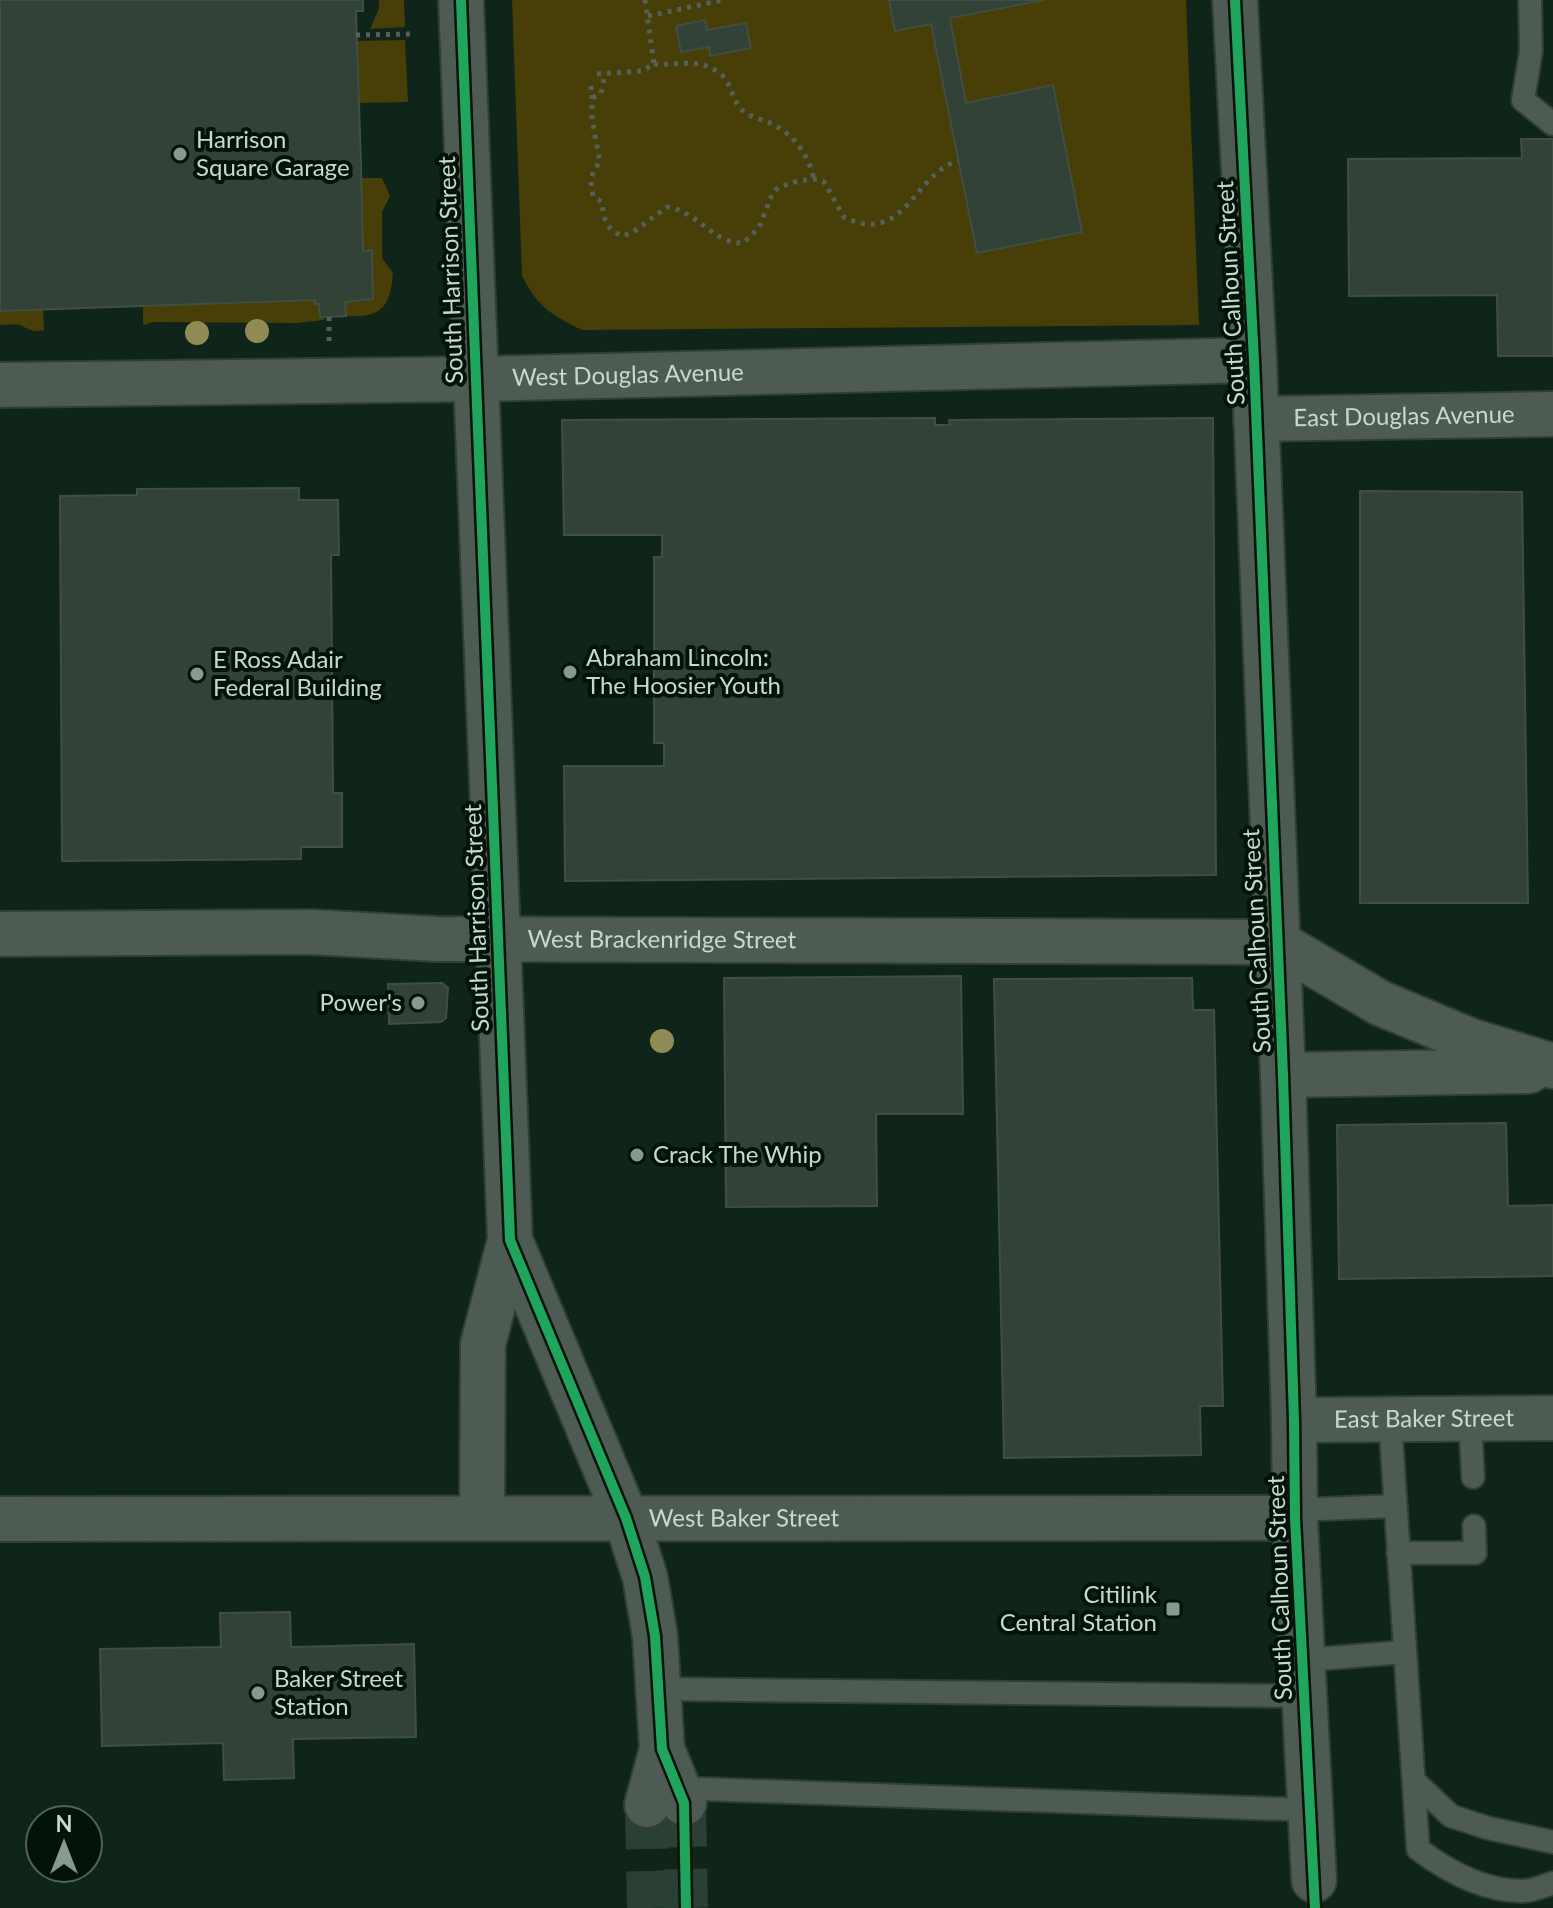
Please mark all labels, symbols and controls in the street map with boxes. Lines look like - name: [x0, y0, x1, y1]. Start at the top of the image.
- place label: Harrison Square Garage: [196, 124, 350, 181]
- marker: Harrison Square Garage: [171, 145, 189, 163]
- street label: South Harrison Street: [431, 155, 468, 384]
- street label: South Calhoun Street: [1209, 180, 1250, 406]
- street label: West Douglas Avenue: [512, 356, 744, 391]
- street label: East Douglas Avenue: [1293, 399, 1515, 431]
- place label: Abraham Lincoln: The Hoosier Youth: [586, 642, 781, 699]
- place label: E Ross Adair Federal Building: [213, 644, 382, 701]
- marker: Abraham Lincoln: The Hoosier Youth: [561, 663, 579, 681]
- marker: E Ross Adair Federal Building: [188, 665, 206, 683]
- street label: South Harrison Street: [457, 803, 494, 1032]
- street label: South Calhoun Street: [1235, 828, 1276, 1054]
- street label: West Brackenridge Street: [527, 923, 797, 953]
- place label: Power's: [320, 987, 402, 1016]
- marker: Power's: [409, 994, 427, 1012]
- place label: Crack The Whip: [653, 1139, 822, 1168]
- marker: Crack The Whip: [628, 1146, 646, 1164]
- street label: East Baker Street: [1334, 1402, 1514, 1433]
- street label: South Calhoun Street: [1260, 1475, 1297, 1701]
- street label: West Baker Street: [649, 1502, 840, 1531]
- place label: Citilink Central Station: [1000, 1579, 1158, 1636]
- marker: Citilink Central Station: [1164, 1600, 1182, 1618]
- place label: Baker Street Station: [274, 1663, 403, 1720]
- marker: Baker Street Station: [249, 1684, 267, 1702]
- north arrow: [24, 1804, 104, 1884]
- text: N: [56, 1810, 72, 1837]

